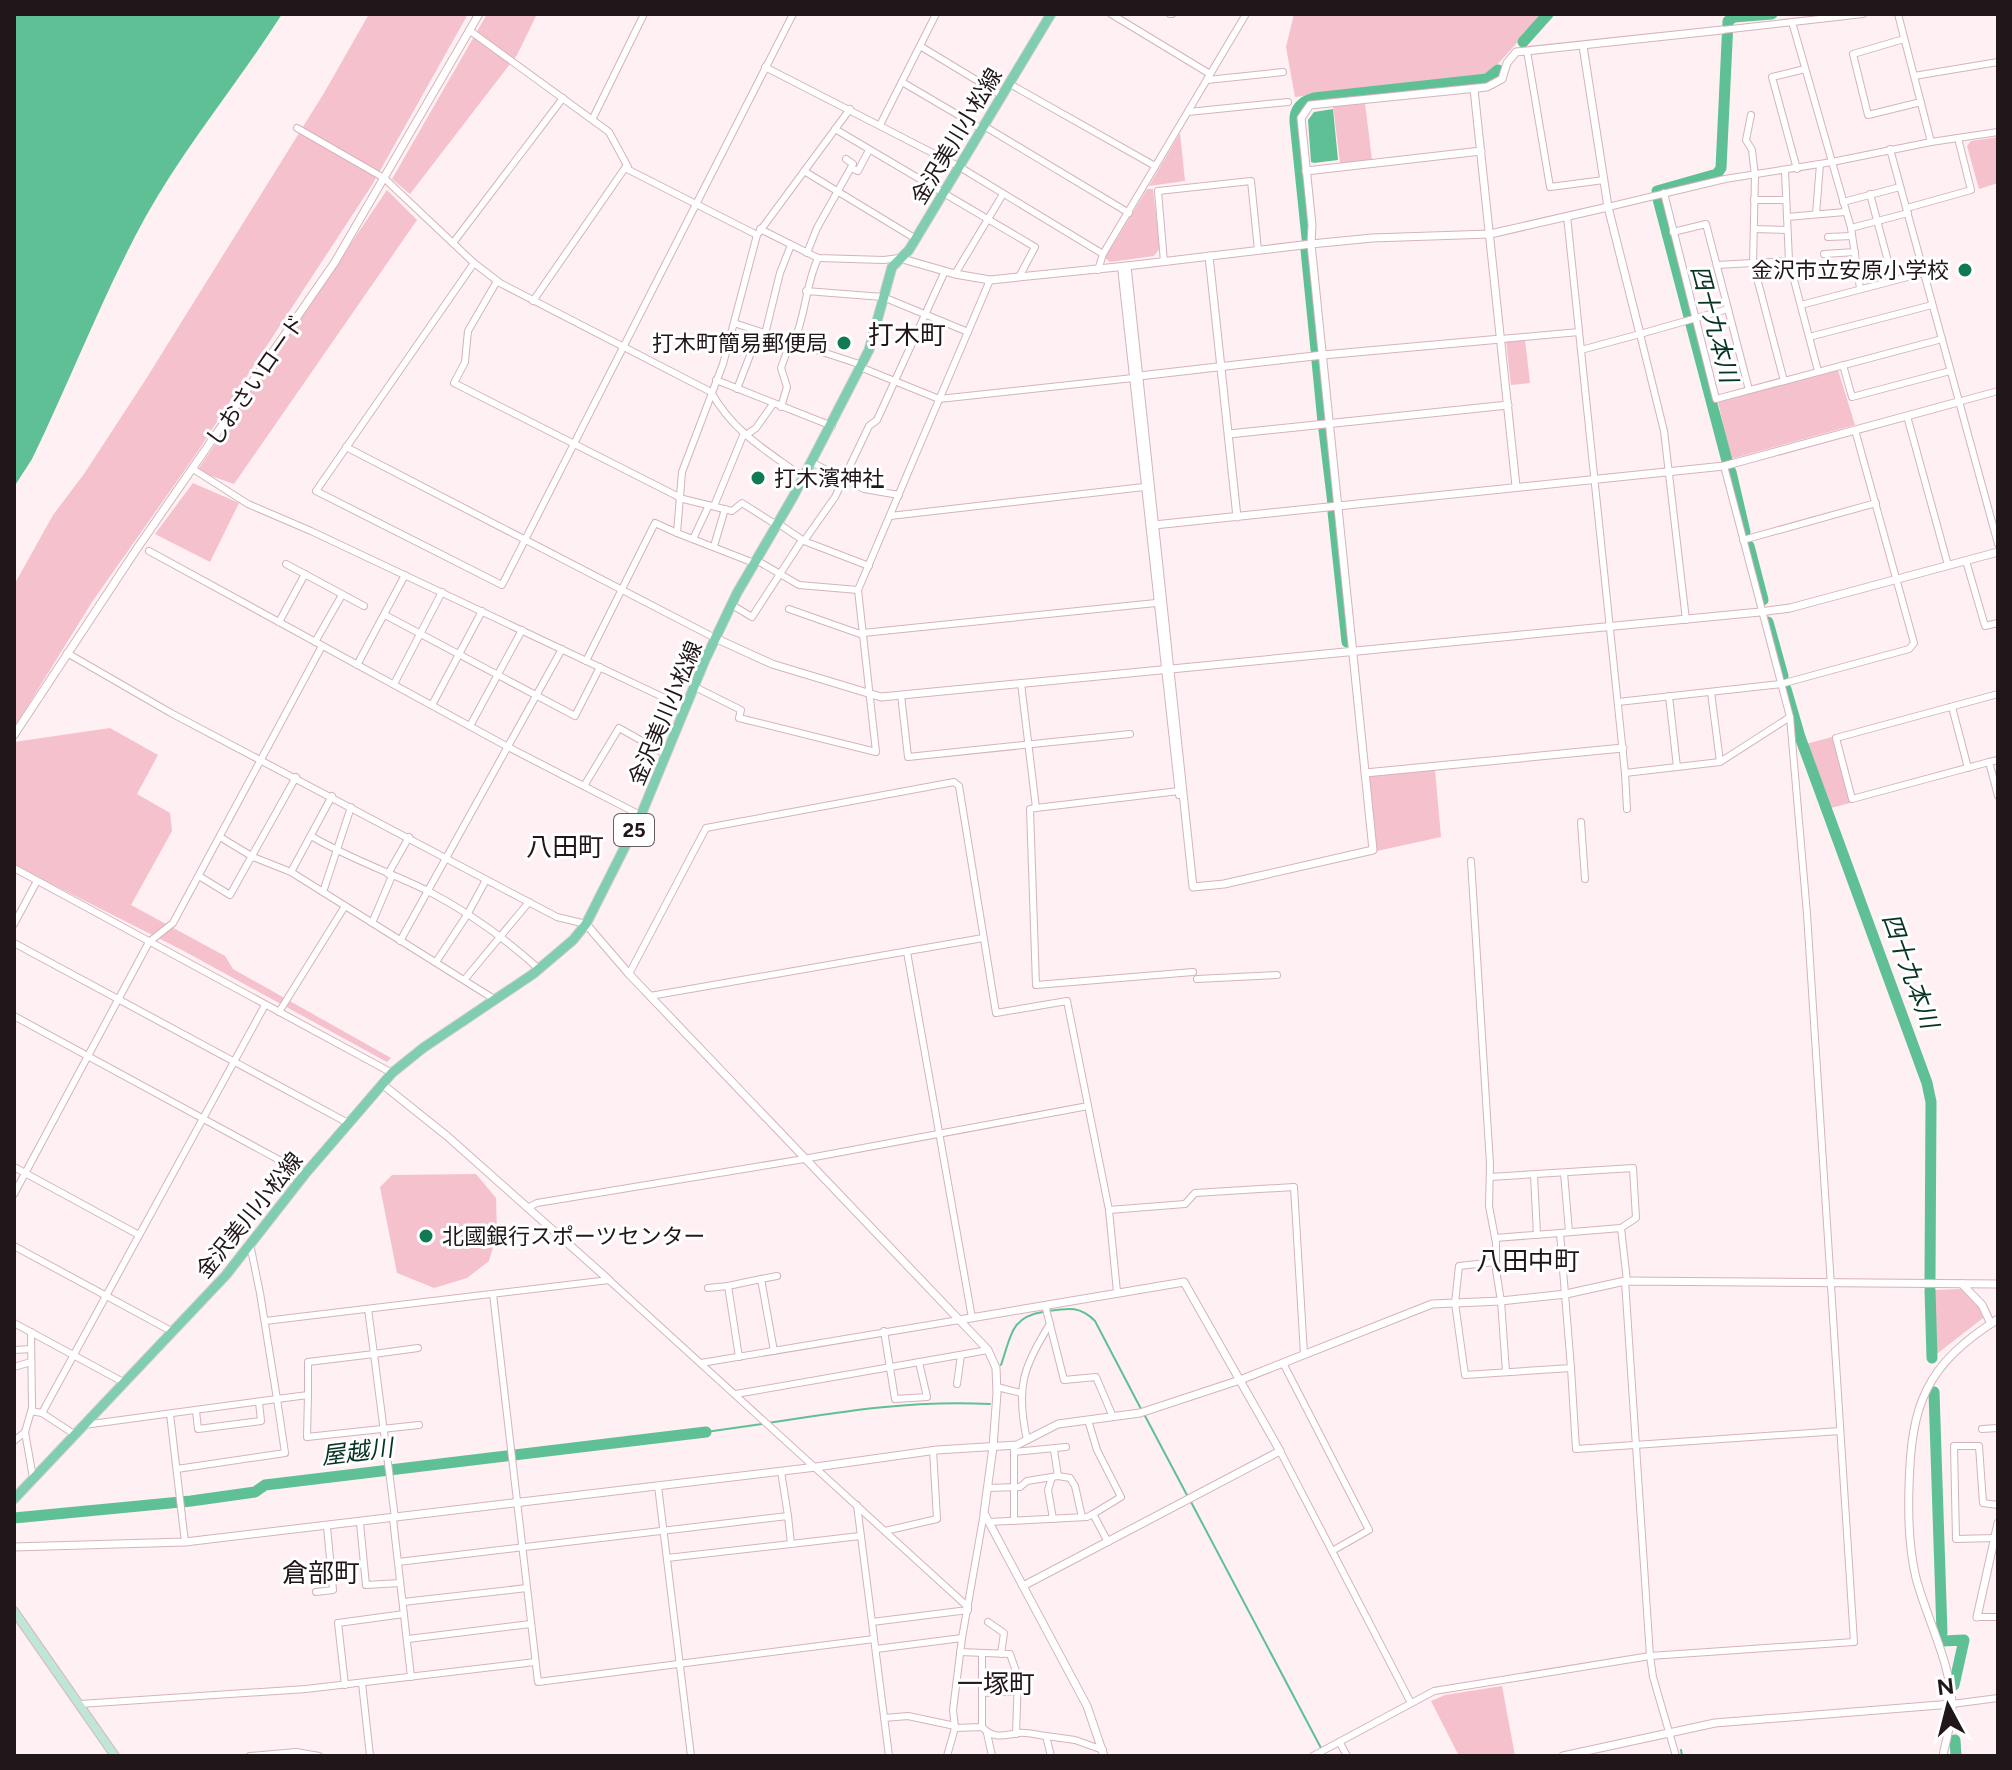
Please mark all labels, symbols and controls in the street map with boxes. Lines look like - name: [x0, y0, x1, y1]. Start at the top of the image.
- street label: 金沢美川小松線: [905, 63, 1008, 209]
- place label: 金沢市立安原小学校: [1751, 257, 1949, 284]
- marker: 金沢市立安原小学校: [1956, 261, 1974, 279]
- water label: 四十九本川: [1685, 262, 1745, 388]
- street label: しおさいロード: [200, 309, 311, 451]
- district label: 打木町: [868, 319, 946, 351]
- place label: 打木町簡易郵便局: [652, 330, 828, 357]
- marker: 打木町簡易郵便局: [835, 334, 853, 352]
- place label: 打木濱神社: [774, 465, 884, 492]
- marker: 打木濱神社: [749, 469, 767, 487]
- street label: 金沢美川小松線: [623, 637, 708, 789]
- road number: 25: [614, 814, 654, 846]
- district label: 八田町: [526, 831, 604, 863]
- water label: 四十九本川: [1876, 909, 1946, 1035]
- street label: 金沢美川小松線: [190, 1147, 308, 1284]
- place label: 北國銀行スポーツセンター: [442, 1223, 706, 1250]
- marker: 北國銀行スポーツセンター: [417, 1227, 435, 1245]
- district label: 八田中町: [1476, 1245, 1580, 1277]
- water label: 屋越川: [319, 1432, 397, 1470]
- district label: 倉部町: [282, 1557, 360, 1589]
- north arrow: [1908, 1666, 1988, 1746]
- district label: 一塚町: [957, 1668, 1035, 1700]
- text: N: [1936, 1672, 1956, 1701]

